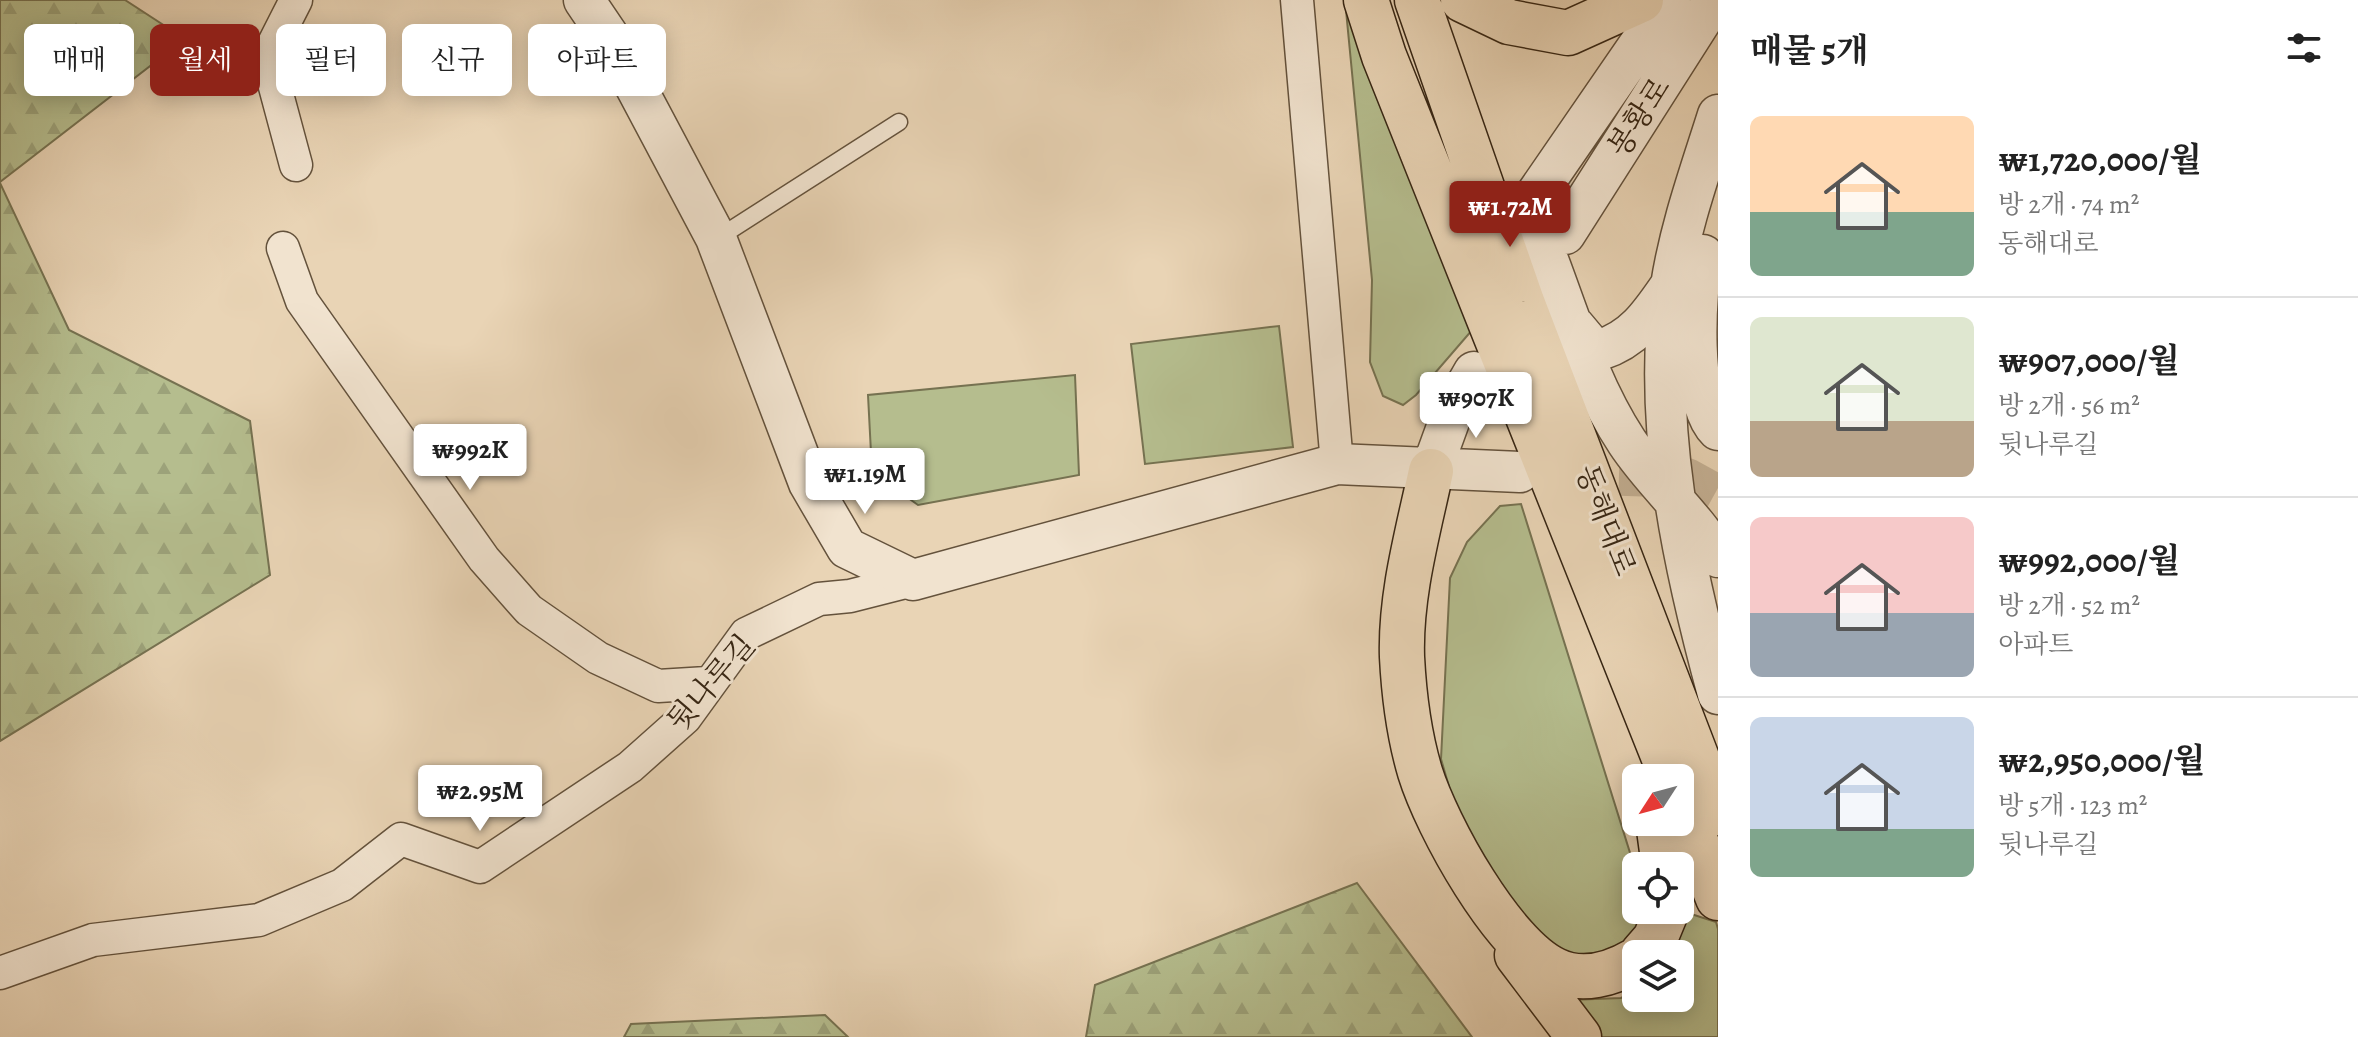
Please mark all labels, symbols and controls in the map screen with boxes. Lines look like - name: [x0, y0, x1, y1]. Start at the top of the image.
- chip: 매매: [24, 24, 134, 96]
- chip: 월세: [150, 24, 260, 96]
- chip: 필터: [276, 24, 386, 96]
- chip: 신규: [402, 24, 512, 96]
- chip: 아파트: [528, 24, 666, 96]
- icon: filters: [2282, 26, 2326, 70]
- text: 매물 5개: [1750, 27, 1869, 74]
- street label: 봉황로: [1599, 70, 1679, 164]
- text: ₩1,720,000/월: [1998, 136, 2202, 183]
- icon: home: [1814, 148, 1910, 244]
- pin: ₩1.72M: [1445, 181, 1575, 249]
- text: 방 2개 · 74 m²: [1998, 187, 2139, 222]
- text: ₩1.72M: [1467, 189, 1553, 224]
- text: 동해대로: [1998, 226, 2098, 261]
- text: ₩907,000/월: [1998, 337, 2180, 384]
- icon: home: [1814, 349, 1910, 445]
- pin: ₩907K: [1420, 372, 1532, 440]
- text: ₩907K: [1438, 380, 1514, 415]
- text: 방 2개 · 56 m²: [1998, 388, 2140, 423]
- pin: ₩992K: [414, 424, 526, 492]
- text: 뒷나루길: [1998, 427, 2098, 462]
- text: ₩992K: [432, 432, 508, 467]
- pin: ₩1.19M: [800, 448, 930, 516]
- text: ₩1.19M: [824, 456, 906, 491]
- street label: 동해대로: [1567, 459, 1645, 581]
- text: ₩992,000/월: [1998, 537, 2181, 584]
- icon: home: [1814, 549, 1910, 645]
- text: 방 2개 · 52 m²: [1998, 588, 2140, 623]
- street label: 뒷나루길: [658, 626, 764, 740]
- text: 아파트: [1998, 627, 2073, 662]
- text: ₩2,950,000/월: [1998, 737, 2206, 784]
- icon: home: [1814, 749, 1910, 845]
- north arrow: [1622, 764, 1694, 836]
- map controls: [1622, 764, 1694, 1012]
- pin: ₩2.95M: [415, 765, 545, 833]
- text: ₩2.95M: [436, 773, 524, 808]
- text: 방 5개 · 123 m²: [1998, 788, 2147, 823]
- text: 뒷나루길: [1998, 827, 2098, 862]
- button: locate: [1622, 852, 1694, 924]
- button: layers: [1622, 940, 1694, 1012]

